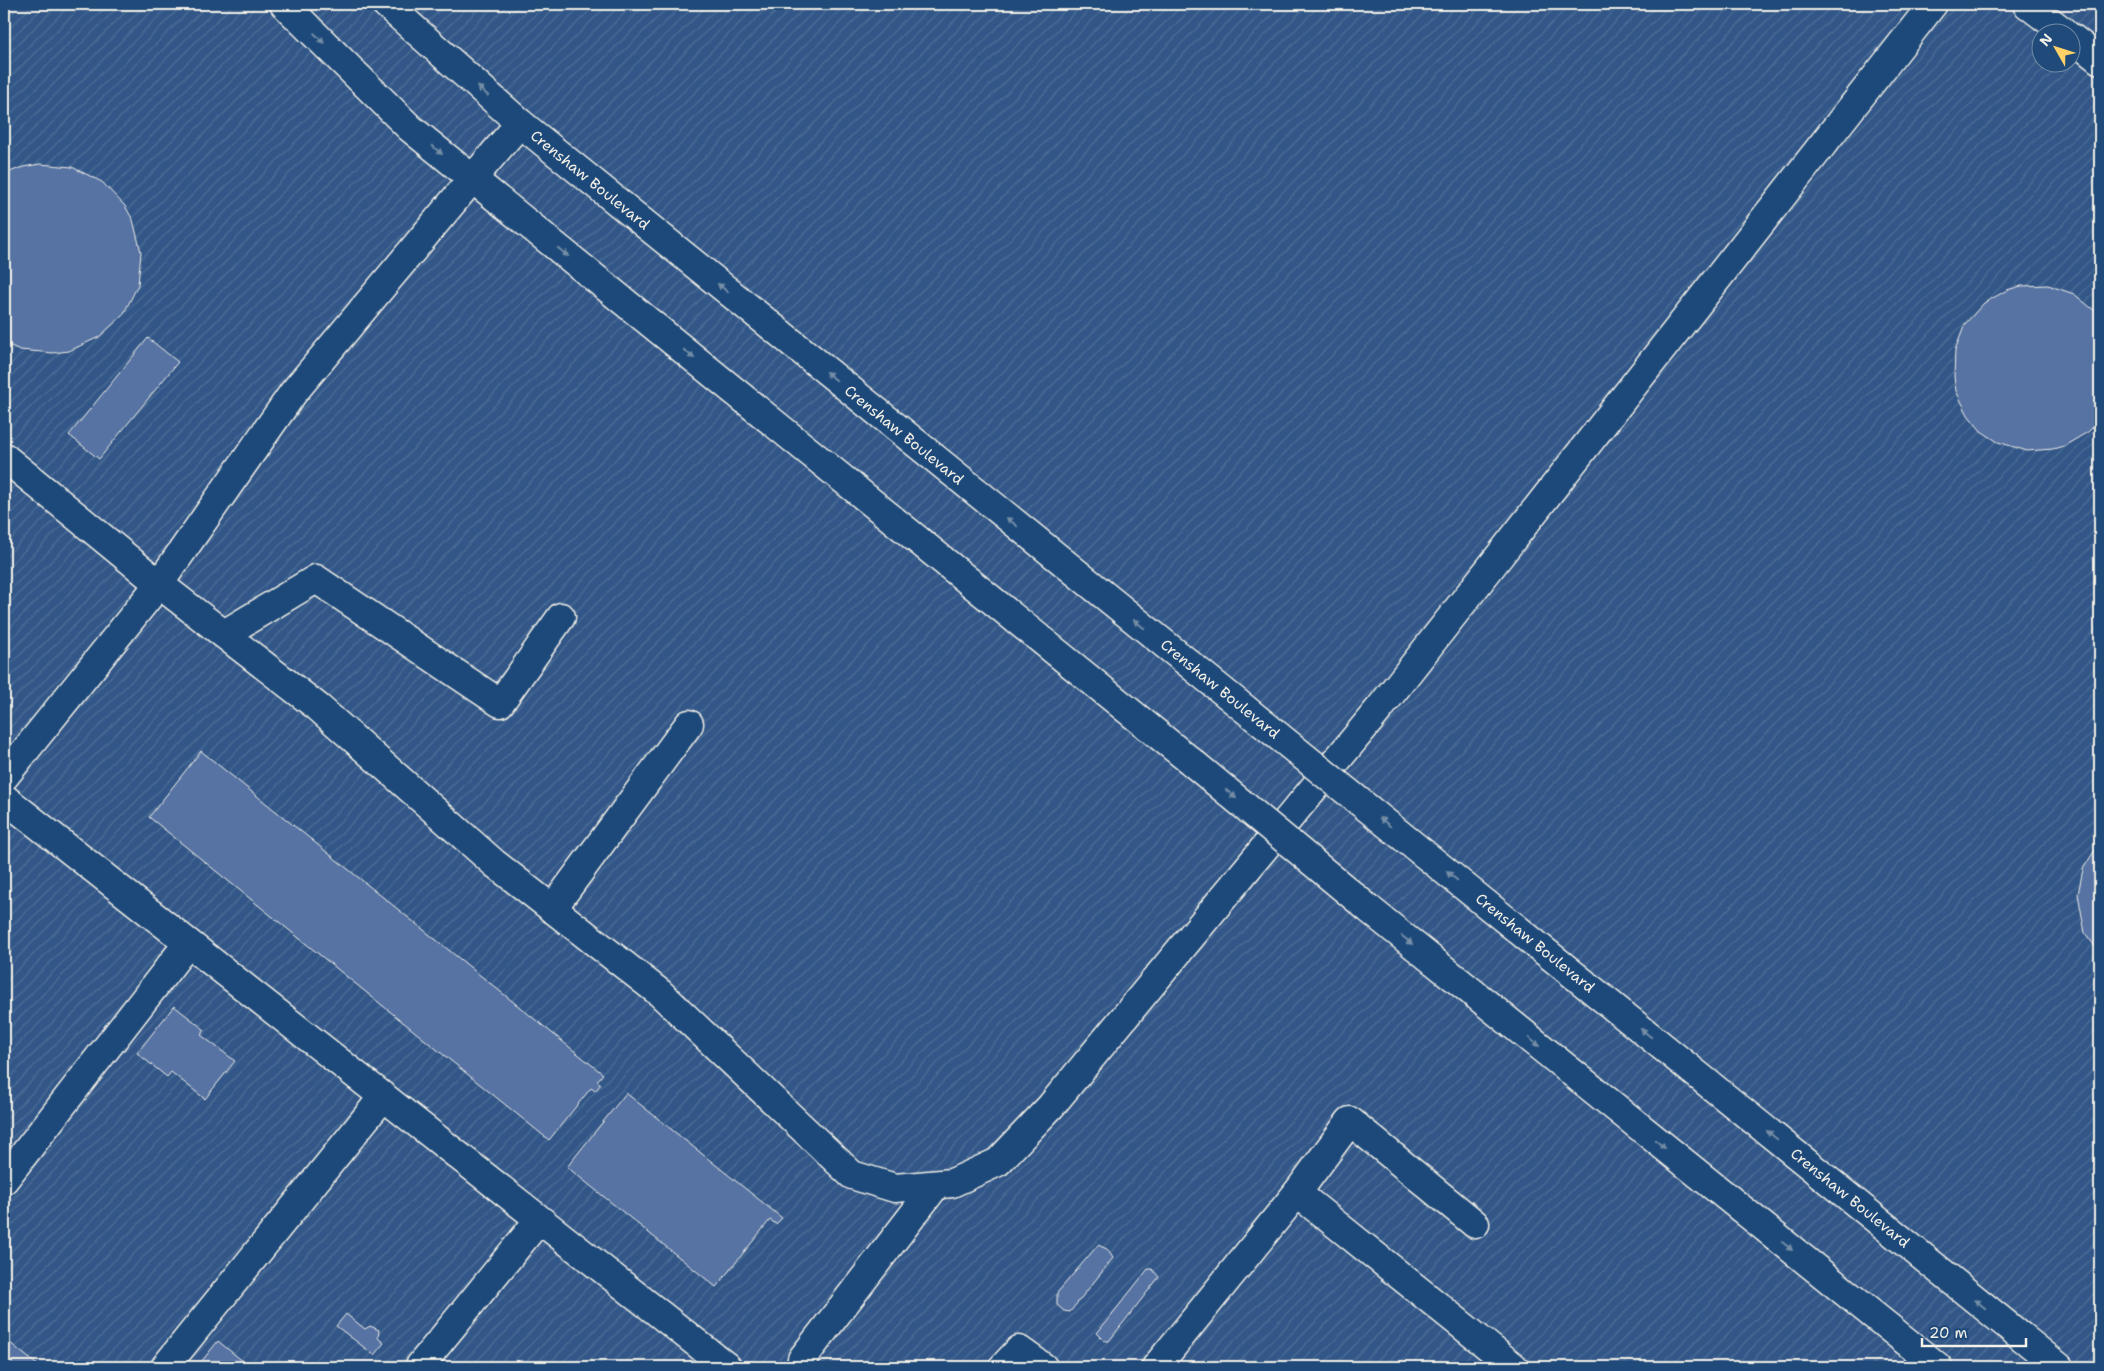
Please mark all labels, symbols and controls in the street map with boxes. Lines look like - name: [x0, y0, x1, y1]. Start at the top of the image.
- north arrow: [2032, 22, 2082, 72]
- text: N: [2035, 30, 2056, 50]
- one-way arrow: [312, 32, 324, 44]
- one-way arrow: [477, 85, 490, 96]
- street label: Crenshaw Boulevard: [526, 126, 654, 235]
- one-way arrow: [430, 144, 443, 155]
- one-way arrow: [557, 246, 569, 257]
- one-way arrow: [716, 283, 729, 294]
- one-way arrow: [682, 349, 695, 360]
- one-way arrow: [825, 370, 838, 381]
- street label: Crenshaw Boulevard: [840, 381, 968, 490]
- one-way arrow: [1006, 516, 1019, 527]
- one-way arrow: [1132, 618, 1145, 629]
- street label: Crenshaw Boulevard: [1156, 635, 1284, 744]
- one-way arrow: [1224, 788, 1237, 799]
- one-way arrow: [1378, 817, 1391, 828]
- one-way arrow: [1445, 871, 1458, 882]
- street label: Crenshaw Boulevard: [1471, 889, 1599, 998]
- one-way arrow: [1400, 935, 1414, 945]
- one-way arrow: [1640, 1028, 1653, 1039]
- one-way arrow: [1527, 1036, 1540, 1047]
- one-way arrow: [1766, 1130, 1779, 1141]
- one-way arrow: [1654, 1138, 1667, 1149]
- street label: Crenshaw Boulevard: [1786, 1144, 1914, 1253]
- one-way arrow: [1780, 1240, 1793, 1251]
- one-way arrow: [1974, 1298, 1987, 1309]
- scale bar: [1922, 1316, 2025, 1348]
- text: 20 m: [1929, 1323, 1968, 1343]

